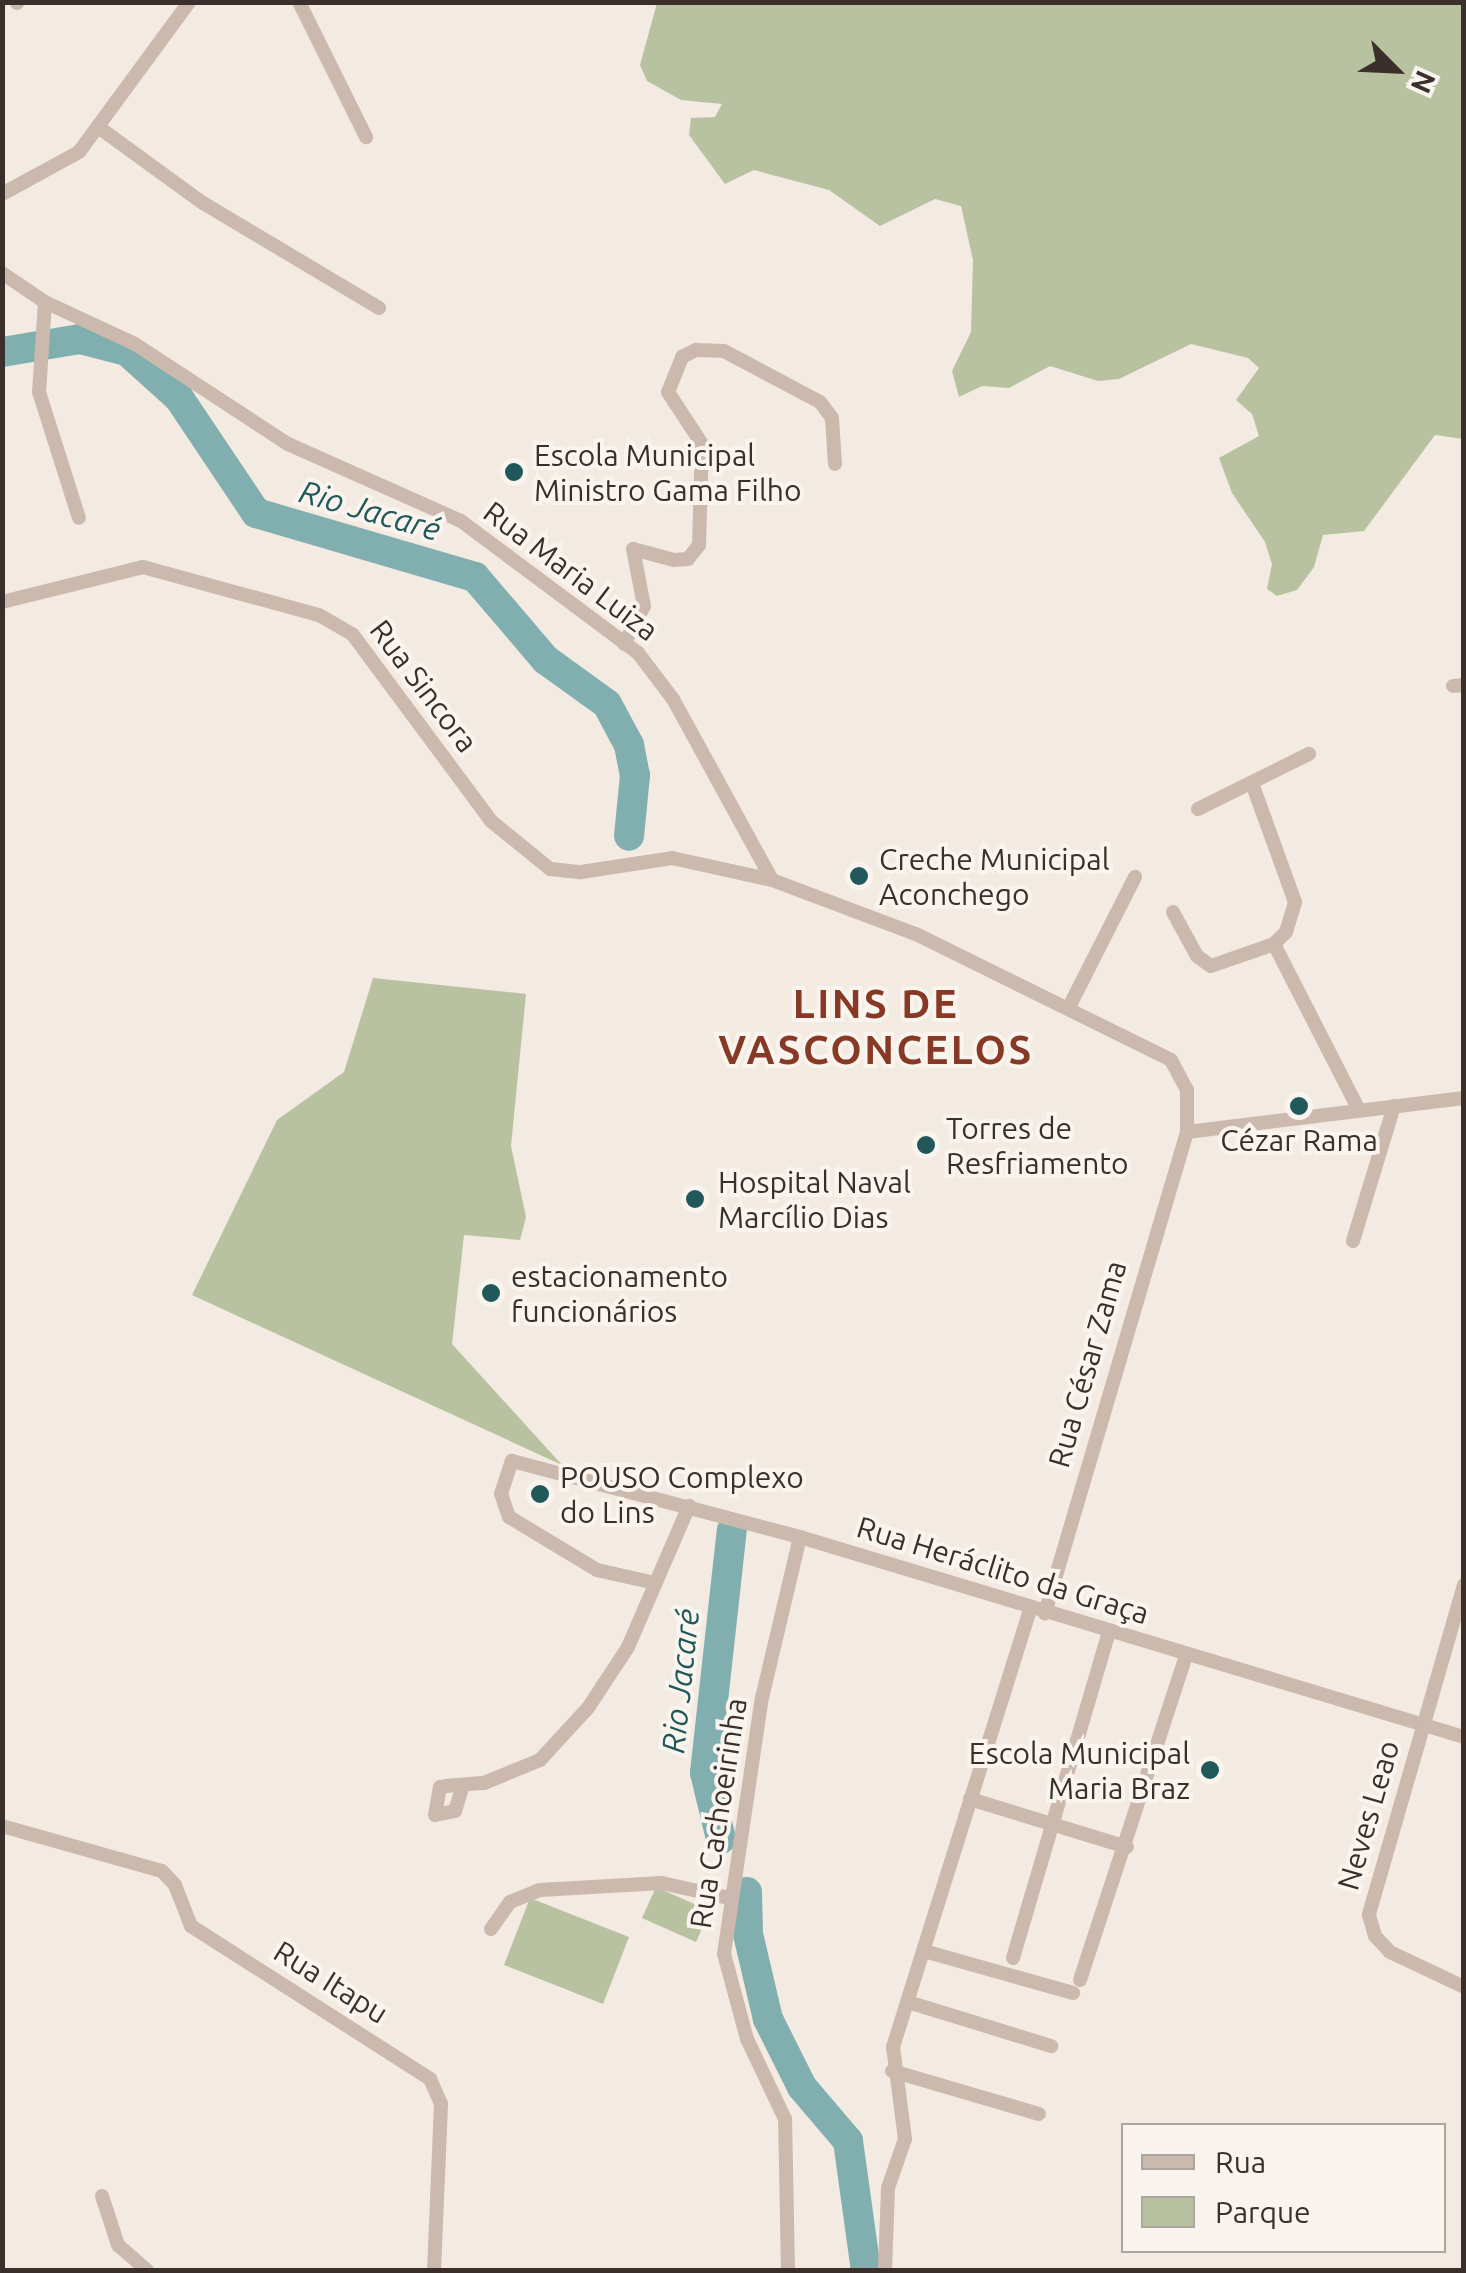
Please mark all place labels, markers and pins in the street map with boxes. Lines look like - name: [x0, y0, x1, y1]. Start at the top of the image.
- place label: Escola Municipal Ministro Gama Filho: [534, 437, 801, 508]
- marker: Escola Municipal Ministro Gama Filho: [503, 461, 525, 483]
- place label: Creche Municipal Aconchego: [879, 841, 1109, 912]
- marker: Creche Municipal Aconchego: [848, 865, 870, 887]
- marker: Cézar Rama: [1288, 1095, 1310, 1117]
- place label: Torres de Resfriamento: [946, 1110, 1129, 1180]
- place label: Cézar Rama: [1220, 1122, 1378, 1158]
- marker: Torres de Resfriamento: [915, 1134, 937, 1156]
- place label: Hospital Naval Marcílio Dias: [718, 1164, 911, 1234]
- marker: Hospital Naval Marcílio Dias: [682, 1186, 708, 1212]
- place label: estacionamento funcionários: [511, 1258, 728, 1328]
- marker: estacionamento funcionários: [480, 1282, 502, 1304]
- place label: POUSO Complexo do Lins: [560, 1459, 804, 1530]
- marker: POUSO Complexo do Lins: [529, 1483, 551, 1505]
- place label: Escola Municipal Maria Braz: [969, 1735, 1190, 1806]
- marker: Escola Municipal Maria Braz: [1199, 1759, 1221, 1781]

